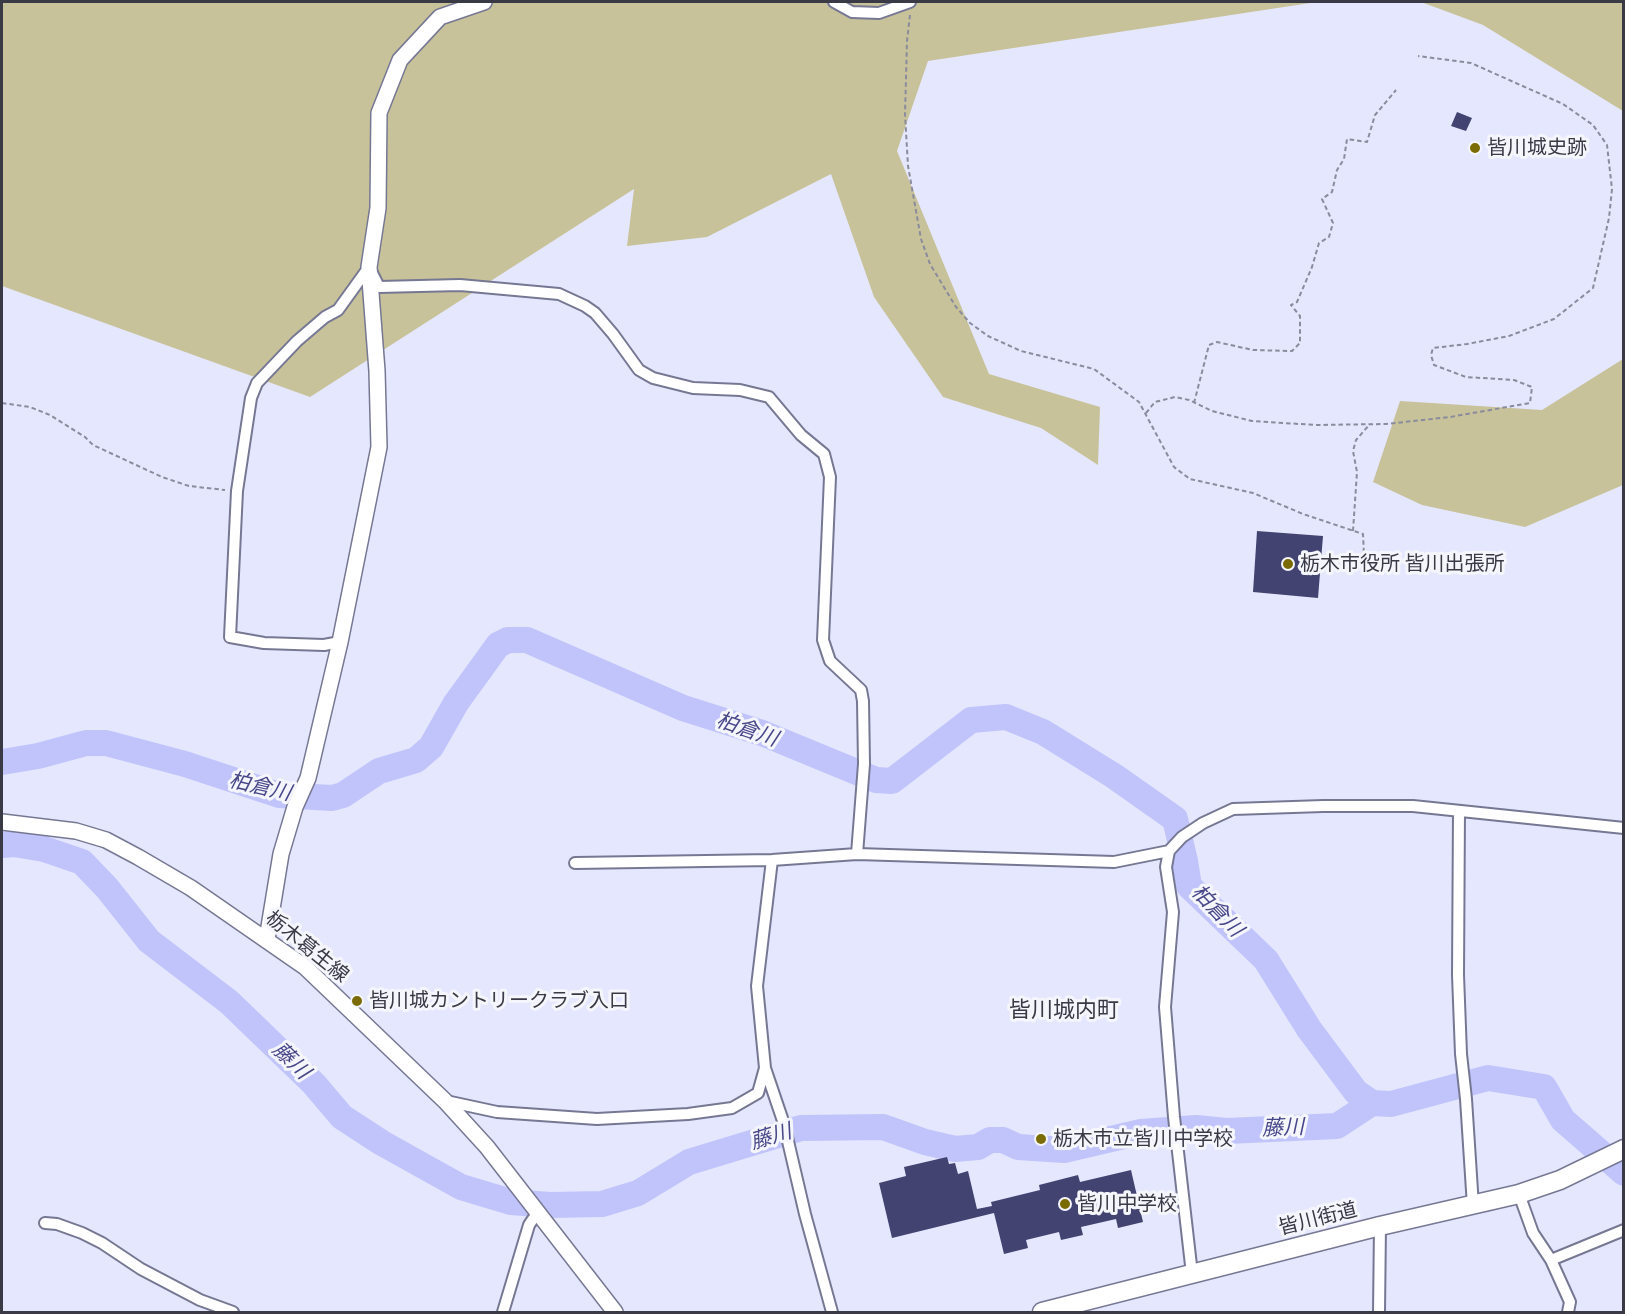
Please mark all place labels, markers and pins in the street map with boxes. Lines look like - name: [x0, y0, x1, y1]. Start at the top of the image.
- place label: 皆川城史跡: [1487, 136, 1587, 160]
- marker: 皆川城史跡: [1468, 141, 1482, 155]
- place label: 栃木市役所 皆川出張所: [1300, 552, 1504, 576]
- marker: 栃木市役所 皆川出張所: [1281, 557, 1295, 571]
- place label: 皆川城カントリークラブ入口: [369, 989, 629, 1013]
- marker: 皆川城カントリークラブ入口: [350, 994, 364, 1008]
- place label: 栃木市立皆川中学校: [1053, 1127, 1233, 1151]
- marker: 栃木市立皆川中学校: [1034, 1132, 1048, 1146]
- place label: 皆川中学校: [1077, 1192, 1177, 1216]
- marker: 皆川中学校: [1058, 1197, 1072, 1211]

